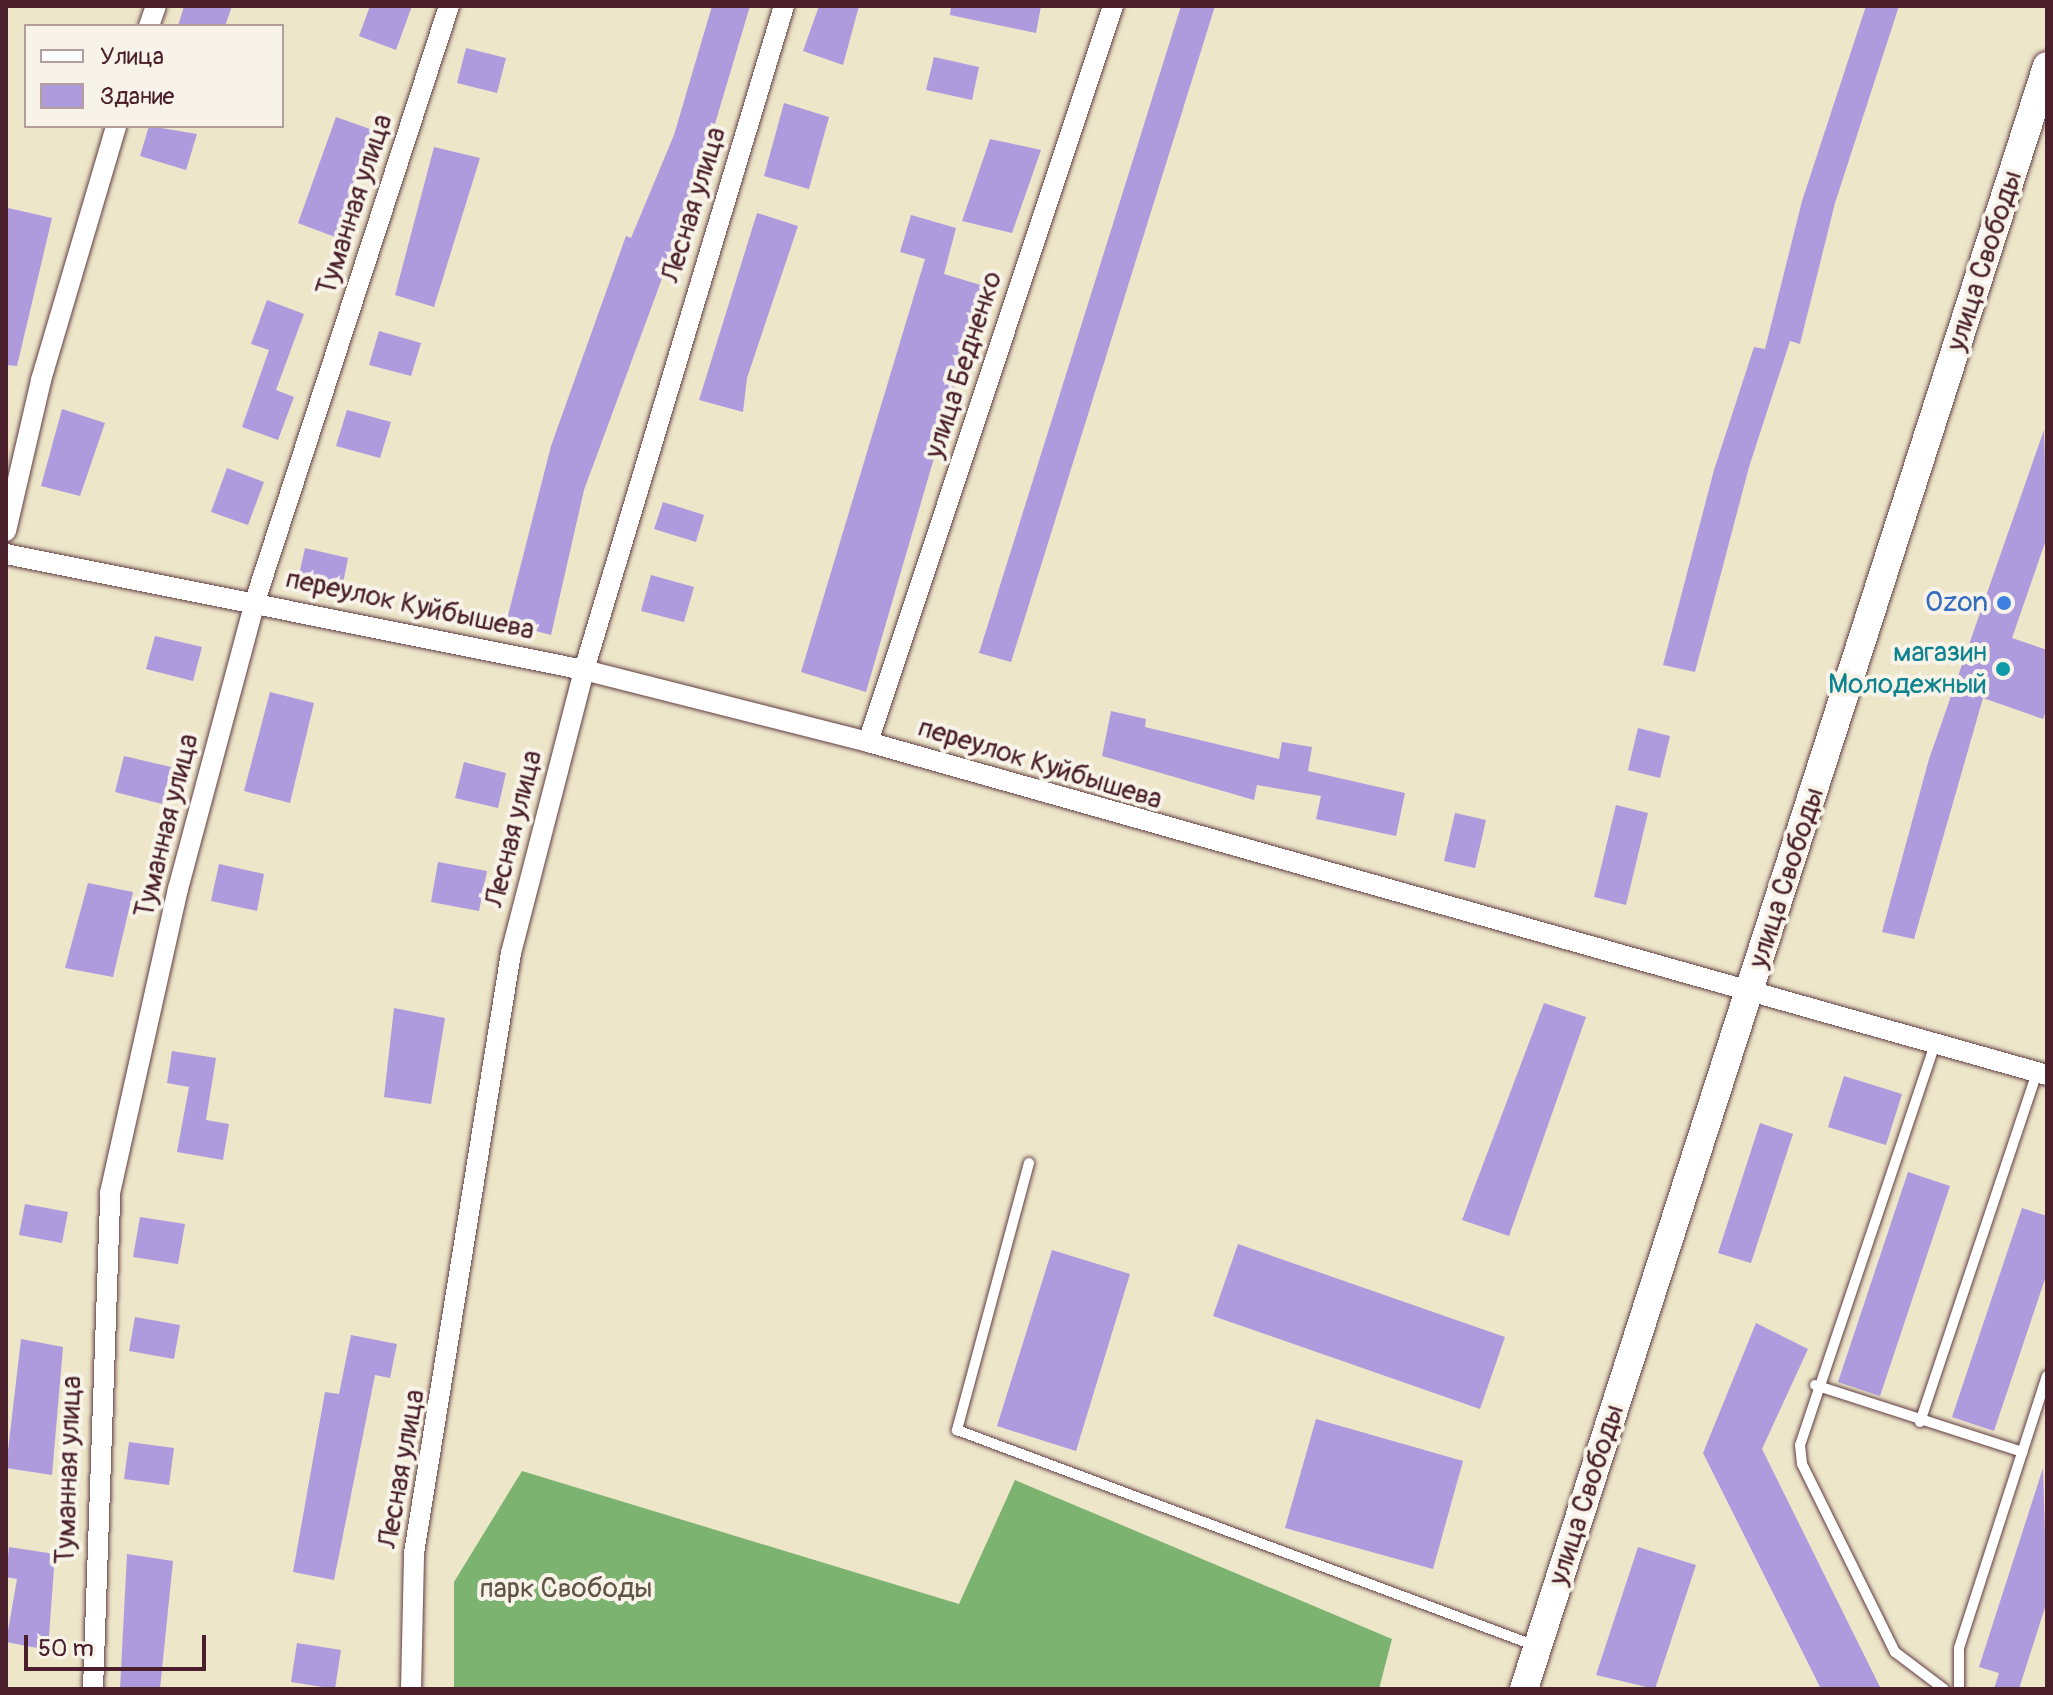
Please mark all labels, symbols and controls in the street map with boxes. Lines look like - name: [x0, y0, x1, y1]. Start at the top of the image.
- legend: [24, 24, 284, 128]
- text: Улица: [100, 42, 164, 71]
- text: Здание: [100, 82, 174, 111]
- street label: Туманная улица: [310, 110, 400, 300]
- street label: Лесная улица: [654, 123, 734, 287]
- street label: улица Свободы: [1940, 167, 2030, 355]
- street label: улица Бедненко: [918, 267, 1010, 463]
- street label: переулок Куйбышева: [283, 562, 537, 648]
- place label: Ozon: [1925, 586, 1988, 620]
- marker: Ozon: [1995, 594, 2013, 612]
- place label: магазин Молодежный: [1828, 636, 1987, 702]
- marker: магазин Молодежный: [1994, 660, 2012, 678]
- street label: переулок Куйбышева: [914, 711, 1166, 817]
- street label: Туманная улица: [128, 730, 206, 922]
- street label: Лесная улица: [478, 747, 550, 911]
- street label: улица Свободы: [1742, 784, 1832, 972]
- street label: Туманная улица: [49, 1375, 89, 1565]
- street label: Лесная улица: [371, 1387, 433, 1551]
- street label: улица Свободы: [1542, 1401, 1632, 1589]
- park label: парк Свободы: [479, 1572, 653, 1606]
- scale bar: [28, 1619, 210, 1669]
- text: 50 m: [38, 1634, 94, 1663]

